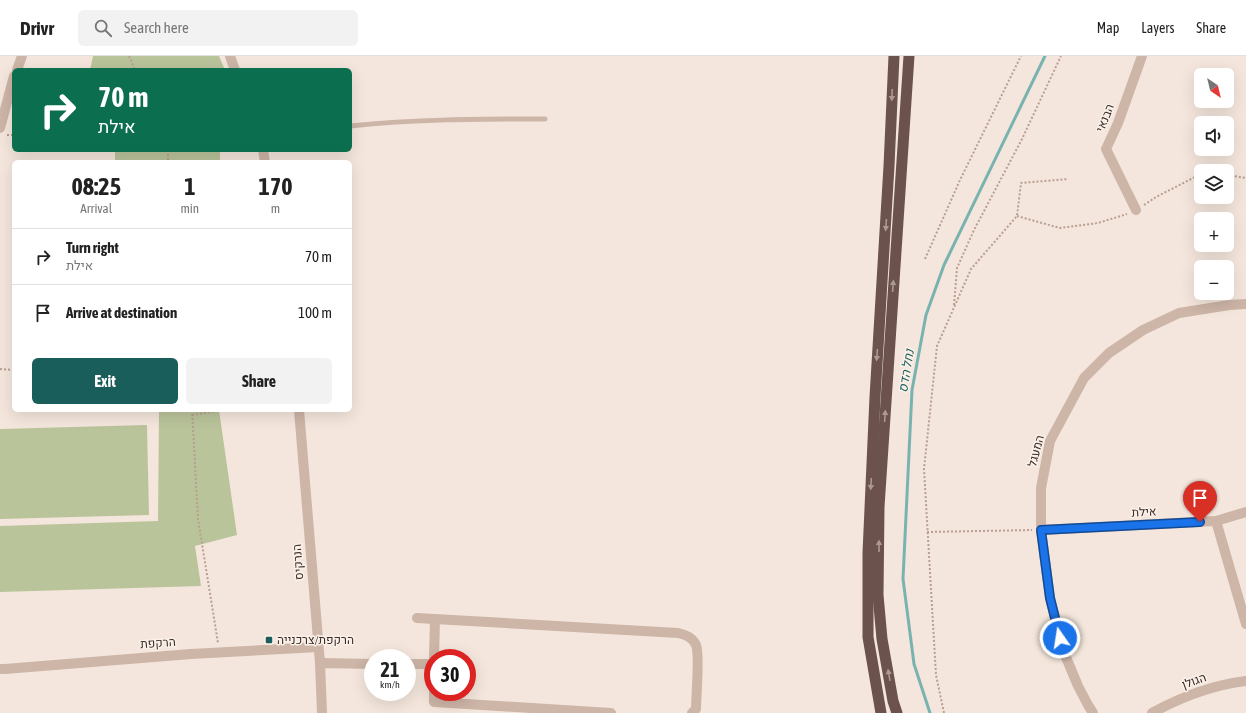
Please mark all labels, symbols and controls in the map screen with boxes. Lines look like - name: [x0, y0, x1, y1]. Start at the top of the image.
- search box: [78, 10, 358, 46]
- text: Drivr: [20, 17, 54, 39]
- icon: search: [92, 17, 114, 39]
- text: Search here: [124, 19, 189, 36]
- text: Map: [1097, 20, 1119, 36]
- text: Layers: [1141, 20, 1174, 36]
- text: Share: [1196, 20, 1226, 36]
- north arrow: [1194, 68, 1234, 108]
- map controls: [1194, 68, 1234, 300]
- text: 70 m: [98, 81, 148, 113]
- icon: right: [32, 84, 84, 136]
- one-way arrow: [889, 89, 895, 102]
- street label: הבנאי: [1093, 102, 1117, 134]
- text: אילת: [98, 116, 135, 137]
- button: sound: [1194, 116, 1234, 156]
- button: layers: [1194, 164, 1234, 204]
- text: 08:25: [72, 173, 121, 200]
- text: 1: [184, 173, 195, 200]
- text: 170: [259, 173, 292, 200]
- text: Arrival: [80, 201, 112, 216]
- text: min: [180, 201, 199, 216]
- text: m: [271, 201, 280, 216]
- button: +: [1194, 212, 1234, 252]
- one-way arrow: [882, 219, 889, 231]
- text: Turn right: [66, 239, 119, 256]
- icon: right: [32, 246, 54, 268]
- text: 70 m: [305, 248, 332, 265]
- text: אילת: [66, 258, 93, 273]
- button: −: [1194, 260, 1234, 300]
- one-way arrow: [890, 280, 897, 292]
- icon: arrive: [32, 302, 54, 324]
- text: Arrive at destination: [66, 304, 177, 321]
- text: 100 m: [298, 304, 332, 321]
- water label: נחל הדס: [895, 347, 917, 394]
- one-way arrow: [874, 349, 881, 361]
- button: Exit: [32, 358, 178, 404]
- button: Share: [186, 358, 332, 404]
- one-way arrow: [881, 410, 888, 422]
- street label: המעגל: [1025, 434, 1047, 468]
- one-way arrow: [868, 478, 874, 491]
- pin: [1183, 481, 1217, 522]
- icon: arrive: [1189, 487, 1211, 509]
- street label: אילת: [1131, 504, 1157, 520]
- one-way arrow: [876, 539, 882, 552]
- street label: הנרקיס: [290, 544, 306, 580]
- position arrow: [1039, 617, 1081, 659]
- place label: הרקפת/צרכנייה: [277, 633, 354, 647]
- street label: הרקפת: [140, 635, 176, 651]
- marker: הרקפת/צרכנייה: [264, 635, 274, 645]
- speed limit sign: 30: [424, 649, 476, 701]
- text: 21: [381, 658, 399, 681]
- one-way arrow: [885, 669, 891, 681]
- street label: הגולן: [1180, 670, 1208, 692]
- text: km/h: [380, 679, 400, 690]

